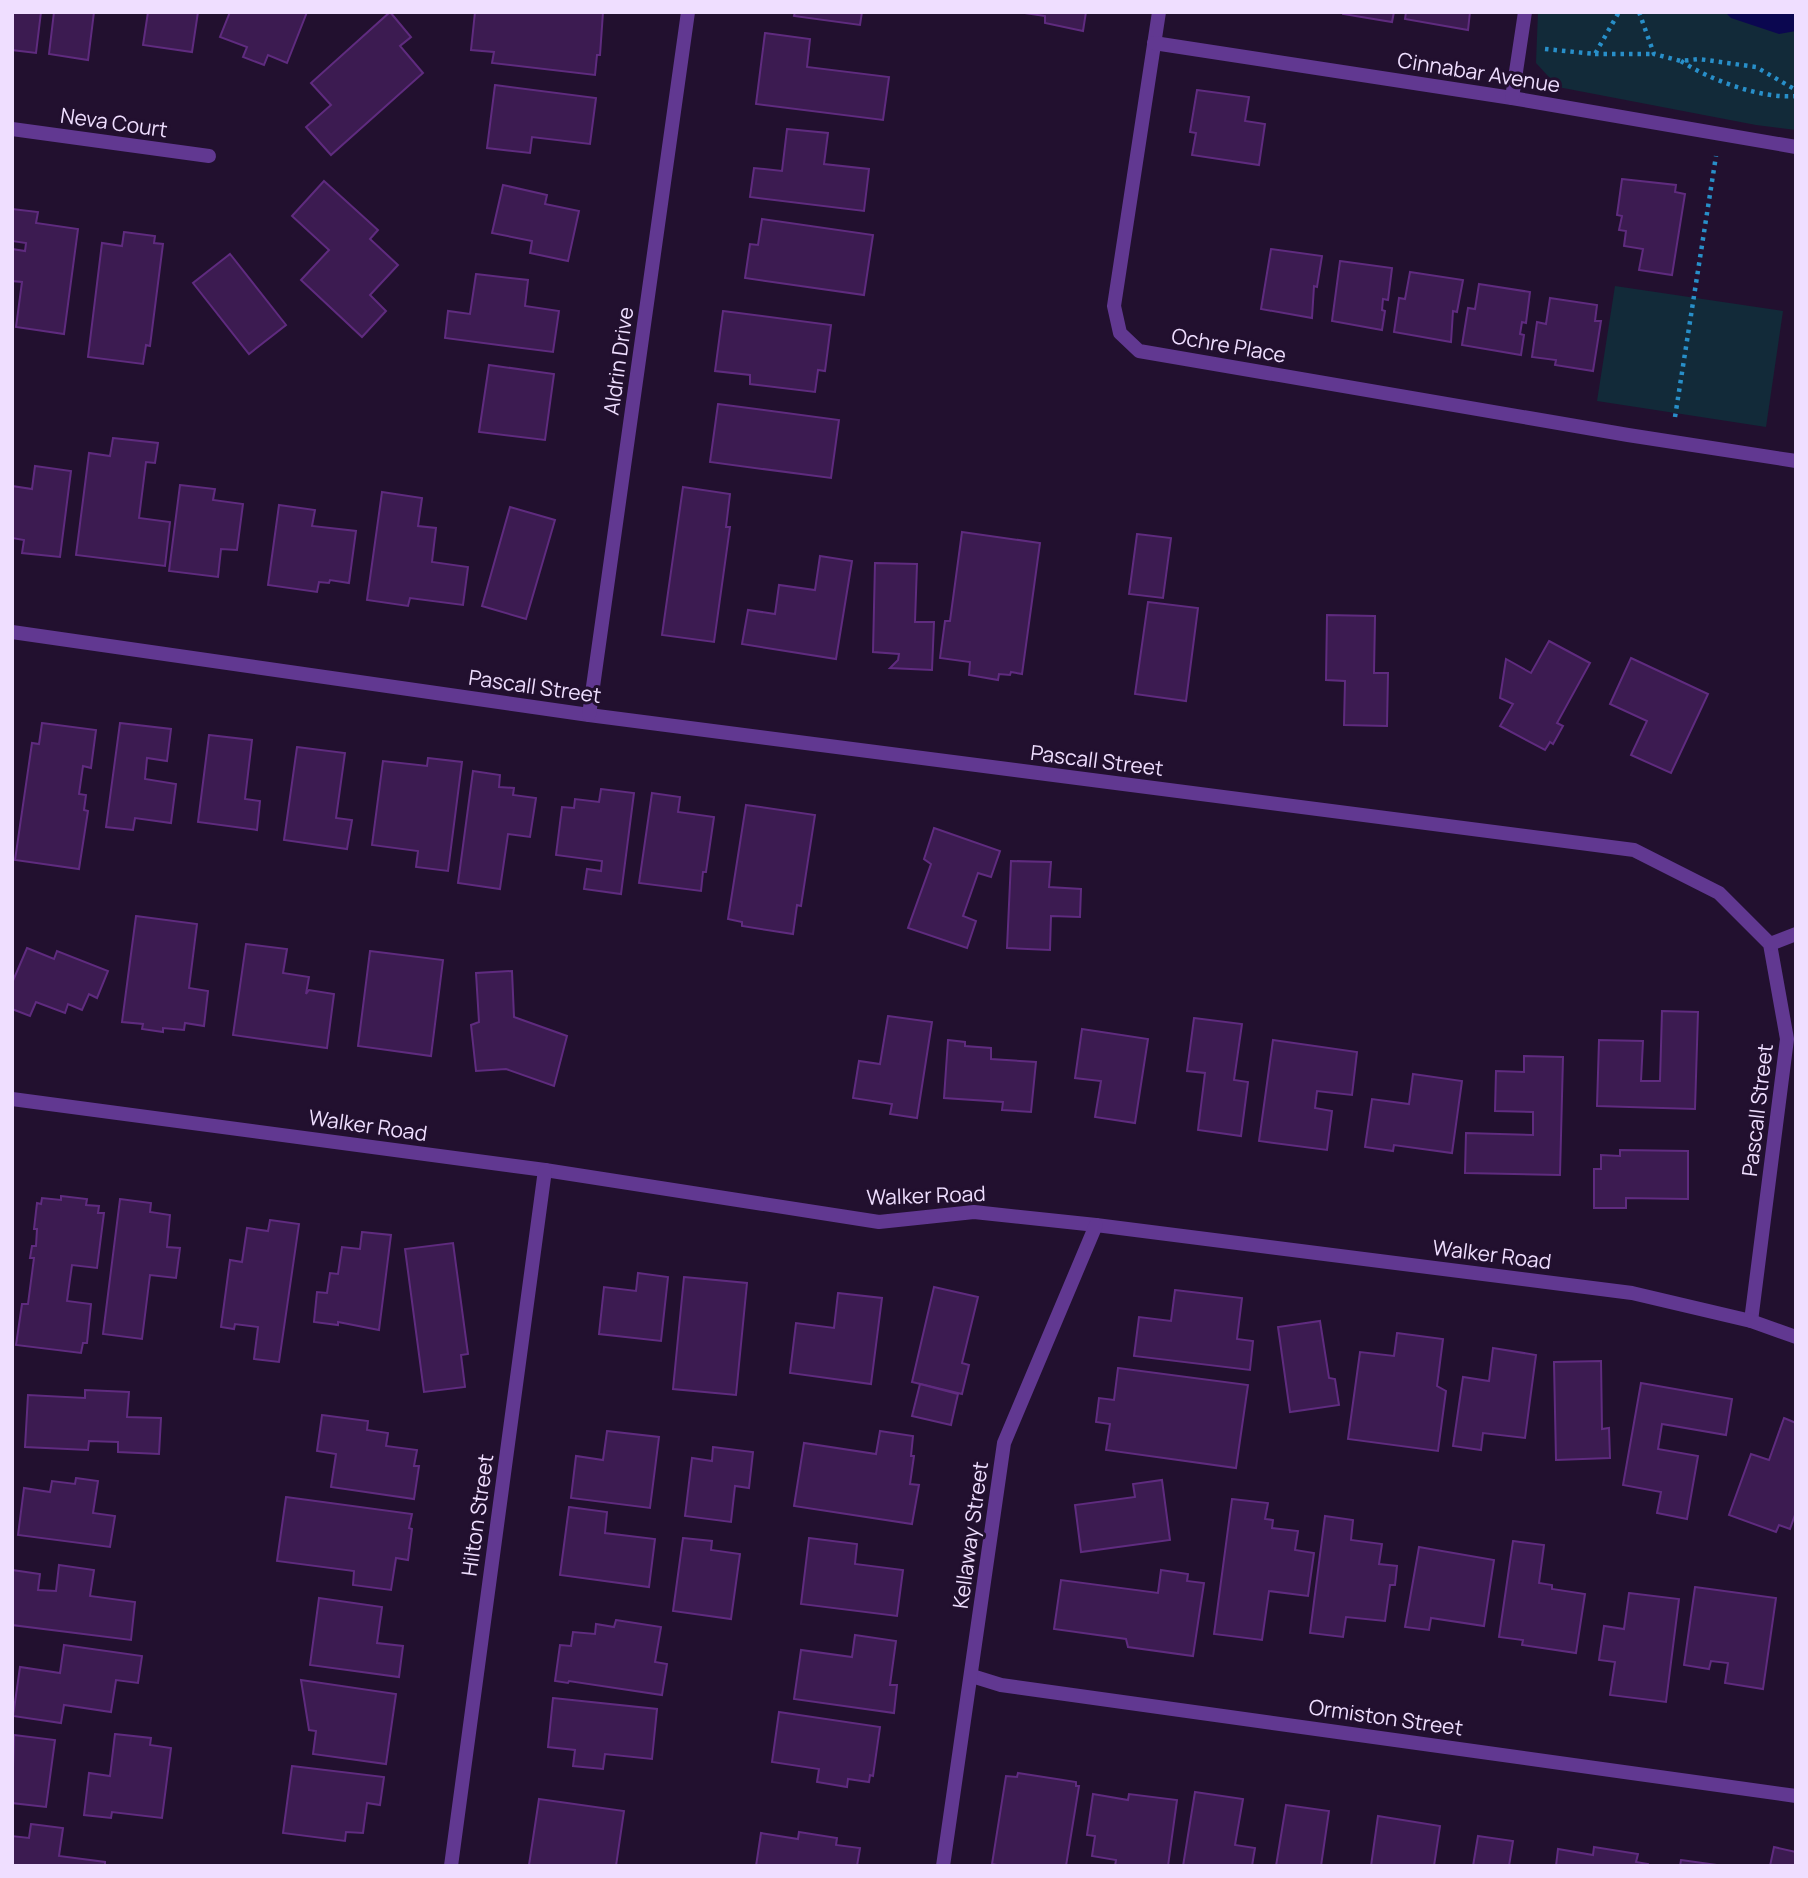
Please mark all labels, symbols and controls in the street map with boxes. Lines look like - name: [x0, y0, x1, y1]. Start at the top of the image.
- street label: Cinnabar Avenue: [1396, 45, 1562, 99]
- street label: Neva Court: [59, 101, 169, 143]
- street label: Aldrin Drive: [597, 305, 639, 417]
- street label: Ochre Place: [1169, 321, 1289, 369]
- street label: Pascall Street: [467, 663, 603, 709]
- street label: Pascall Street: [1029, 738, 1165, 782]
- street label: Pascall Street: [1735, 1042, 1779, 1178]
- street label: Walker Road: [307, 1103, 429, 1147]
- street label: Walker Road: [866, 1179, 986, 1211]
- street label: Walker Road: [1431, 1233, 1553, 1275]
- street label: Hilton Street: [455, 1452, 499, 1578]
- street label: Kellaway Street: [946, 1460, 994, 1610]
- street label: Ormiston Street: [1307, 1692, 1465, 1742]

